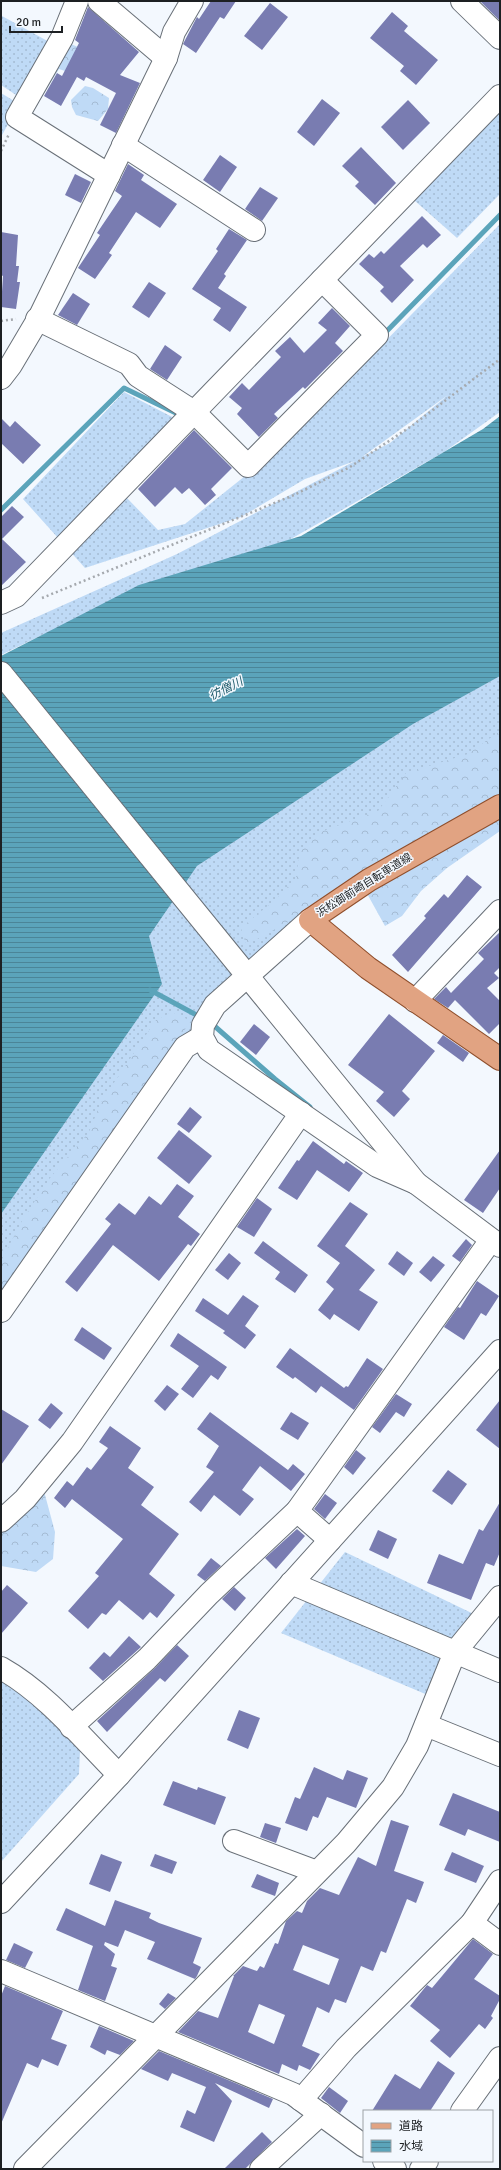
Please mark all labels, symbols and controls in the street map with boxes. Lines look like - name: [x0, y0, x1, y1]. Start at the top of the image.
- scale bar: [10, 8, 62, 34]
- text: 20 m: [16, 15, 41, 30]
- water label: 彷僧川: [207, 673, 247, 704]
- street label: 浜松御前崎自転車道線: [314, 850, 414, 920]
- legend: [363, 2110, 493, 2162]
- text: 道路: [399, 2119, 423, 2134]
- text: 水域: [399, 2139, 423, 2154]

